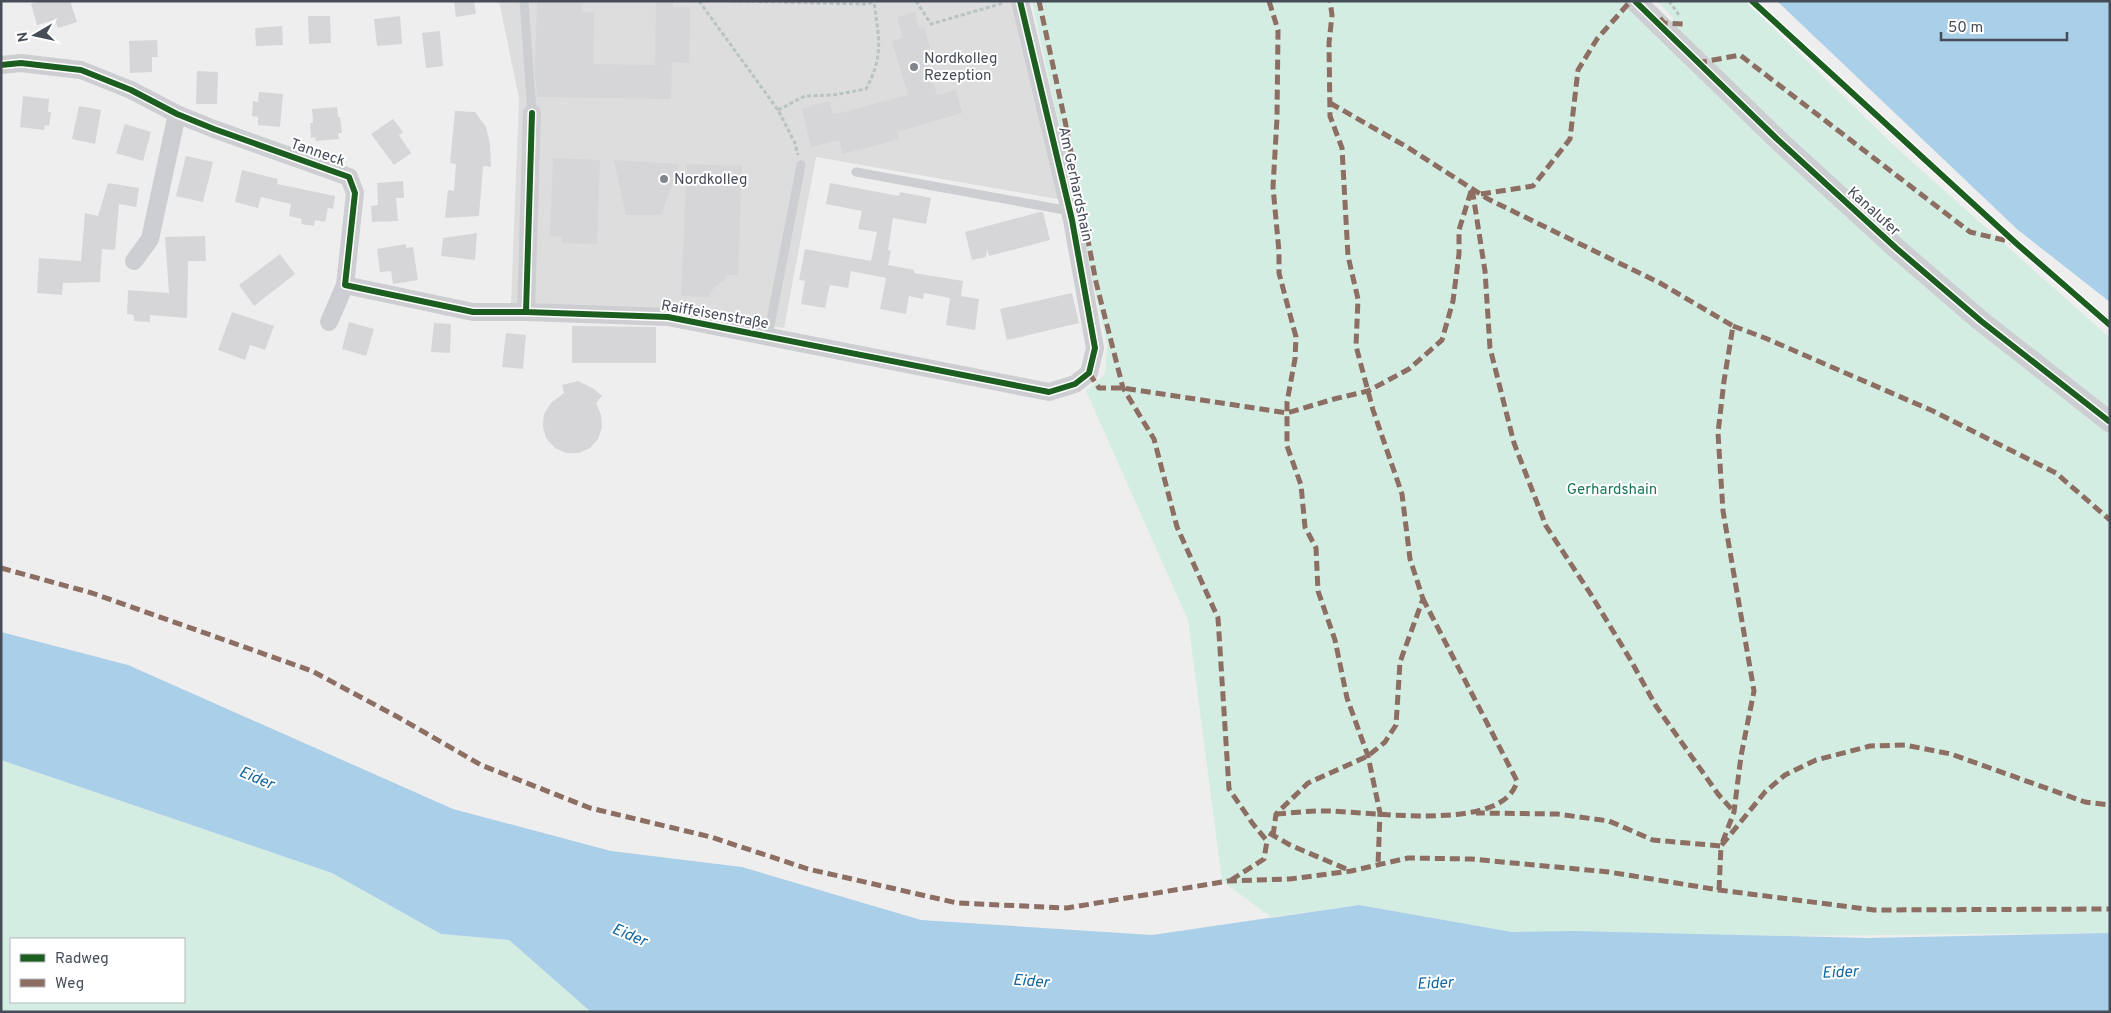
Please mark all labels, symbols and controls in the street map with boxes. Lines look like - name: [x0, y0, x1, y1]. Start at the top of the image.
- north arrow: [10, 10, 60, 60]
- scale bar: [1941, 10, 2067, 42]
- text: 50 m: [1948, 19, 1983, 38]
- text: N: [14, 30, 33, 43]
- place label: Nordkolleg Rezeption: [924, 50, 997, 86]
- marker: Nordkolleg Rezeption: [908, 61, 920, 73]
- street label: Am Gerhardshain: [1053, 125, 1096, 243]
- street label: Tanneck: [287, 135, 348, 172]
- place label: Nordkolleg: [674, 171, 747, 190]
- marker: Nordkolleg: [658, 173, 670, 185]
- street label: Kanalufer: [1842, 183, 1904, 241]
- street label: Raiffeisenstraße: [660, 297, 770, 334]
- park label: Gerhardshain: [1567, 481, 1657, 500]
- water label: Eider: [236, 763, 279, 796]
- water label: Eider: [609, 920, 652, 953]
- legend: [10, 938, 185, 1003]
- text: Radweg: [55, 950, 109, 969]
- water label: Eider: [1822, 962, 1860, 984]
- water label: Eider: [1012, 970, 1052, 994]
- water label: Eider: [1417, 973, 1455, 995]
- text: Weg: [55, 975, 84, 994]

